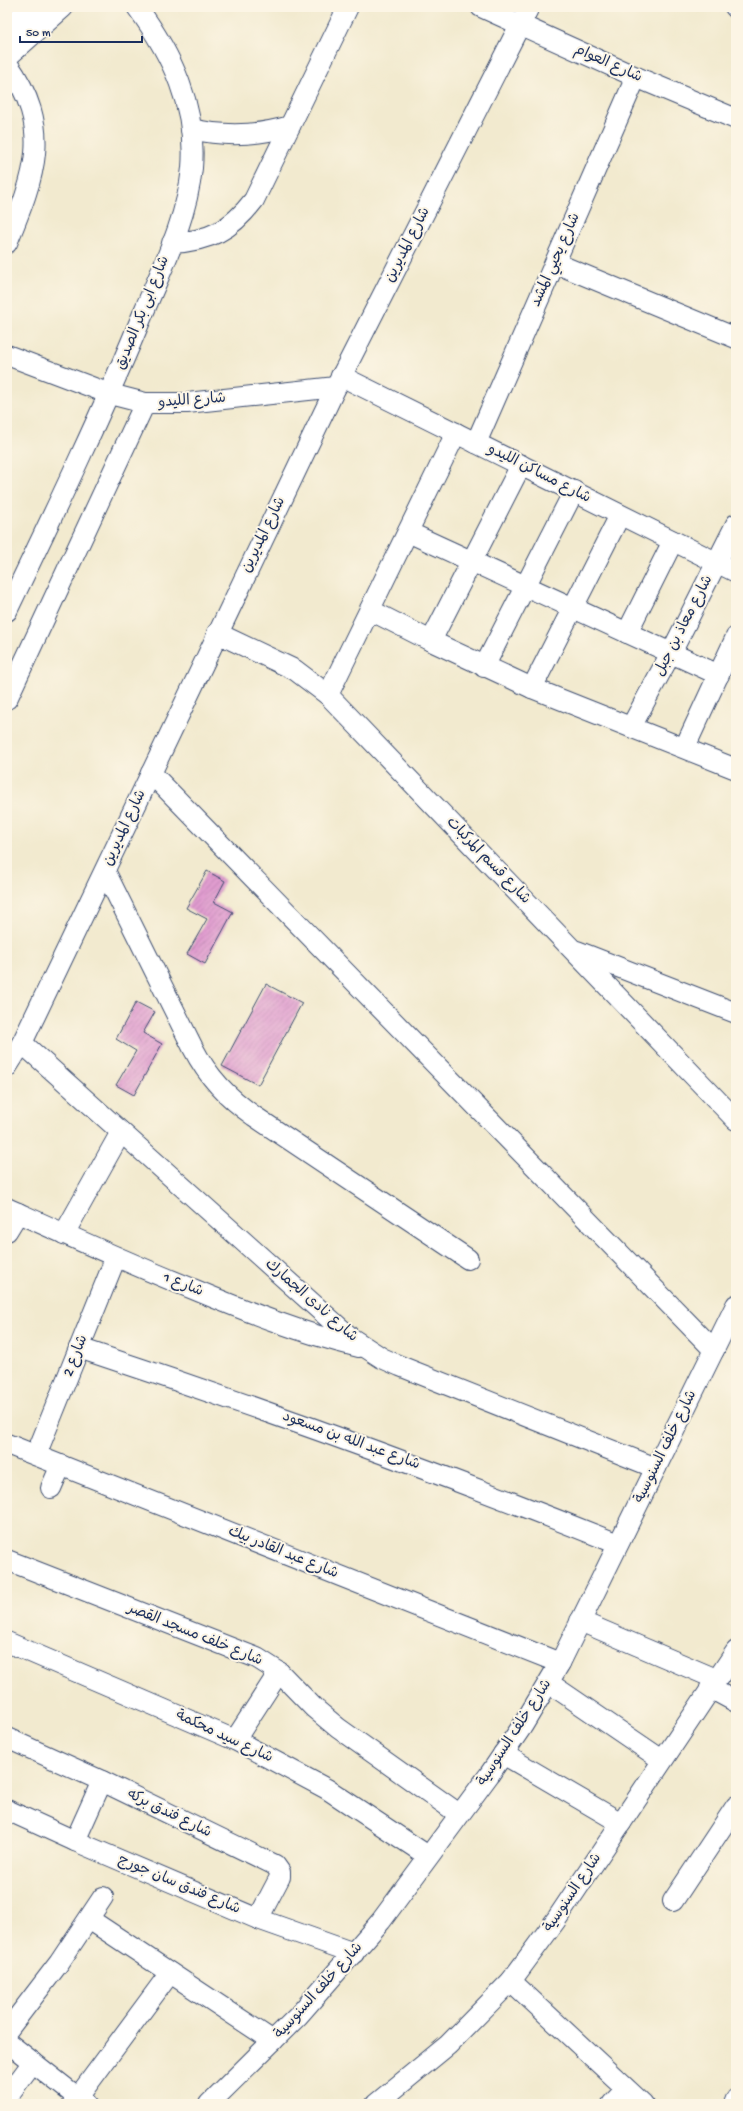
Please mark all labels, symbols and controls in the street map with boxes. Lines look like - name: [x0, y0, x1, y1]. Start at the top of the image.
- scale bar: [20, 18, 142, 44]
- text: 50 m: [26, 27, 51, 41]
- street label: شارع العوام: [571, 41, 645, 88]
- street label: شارع المديرين: [381, 204, 435, 286]
- street label: شارع يحيي المشد: [527, 210, 587, 310]
- street label: شارع ابى بكر الصديق: [112, 253, 174, 373]
- street label: شارع الليدو: [157, 390, 226, 412]
- street label: شارع مساكن الليدو: [484, 440, 594, 508]
- street label: شارع المديرين: [238, 494, 290, 576]
- street label: شارع معاذ بن جبل: [651, 572, 717, 680]
- street label: شارع المديرين: [100, 787, 150, 869]
- street label: شارع قسم المركبات: [441, 814, 534, 909]
- street label: شارع نادى الجمارك: [261, 1256, 361, 1346]
- street label: شارع 1: [159, 1268, 206, 1301]
- street label: شارع 2: [60, 1333, 92, 1379]
- street label: شارع خلف السنوسية: [631, 1387, 701, 1507]
- street label: شارع عبد الله بن مسعود: [280, 1408, 422, 1474]
- street label: شارع عبد القادر بيك: [225, 1523, 341, 1583]
- street label: شارع خلف مسجد القصر: [124, 1599, 265, 1670]
- street label: شارع خلف السنوسية: [474, 1676, 556, 1790]
- street label: شارع سيد محكمة: [172, 1707, 276, 1767]
- street label: شارع فندق بركه: [124, 1786, 214, 1842]
- street label: شارع السنوسية: [540, 1850, 606, 1936]
- street label: شارع فندق سان جورج: [115, 1851, 243, 1919]
- street label: شارع خلف السنوسية: [271, 1939, 367, 2043]

